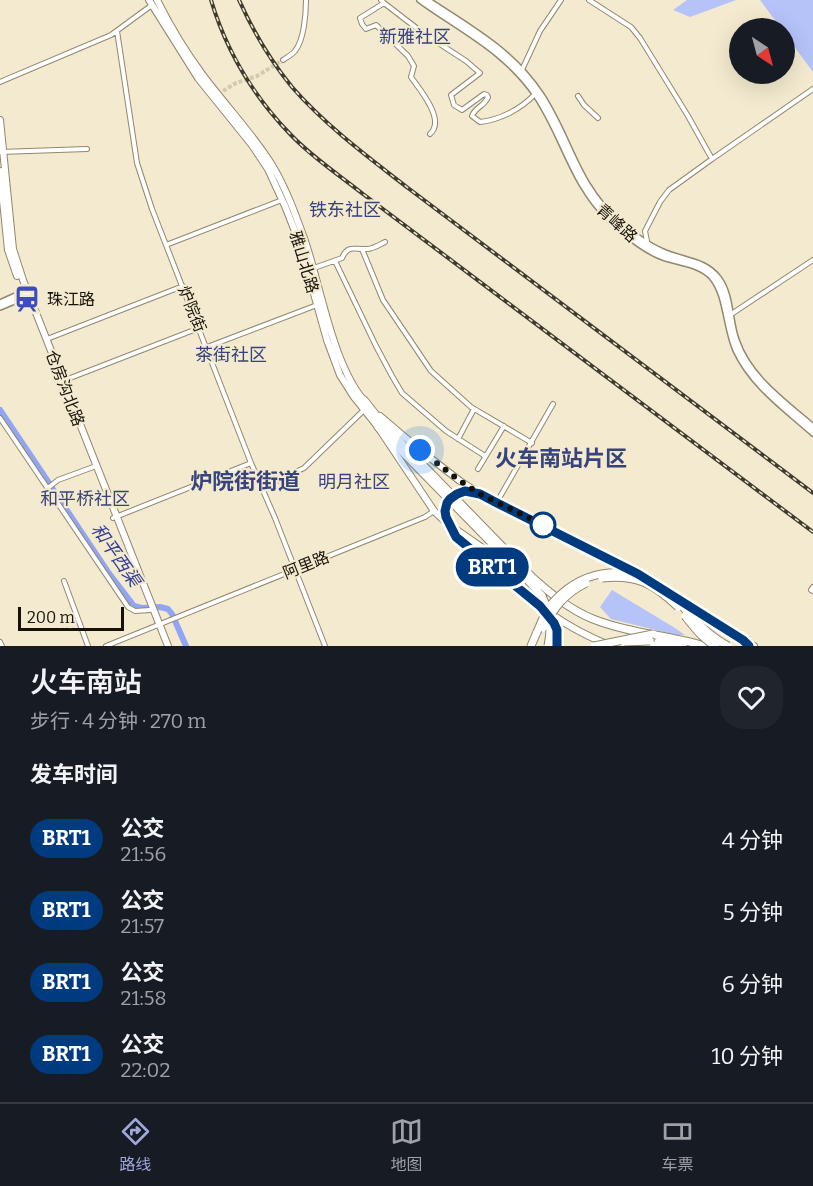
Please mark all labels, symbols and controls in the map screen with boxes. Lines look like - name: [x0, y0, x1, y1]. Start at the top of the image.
- north arrow: [729, 18, 795, 84]
- map controls: [729, 18, 795, 84]
- district label: 新雅社区: [379, 26, 451, 48]
- district label: 铁东社区: [309, 199, 381, 221]
- street label: 青峰路: [593, 200, 641, 246]
- street label: 雅山北路: [286, 229, 322, 295]
- street label: 炉院街: [174, 283, 210, 335]
- station icon: 珠江路: [12, 284, 42, 314]
- place label: 珠江路: [47, 290, 95, 309]
- district label: 茶街社区: [195, 344, 267, 366]
- street label: 仓房沟北路: [42, 347, 88, 429]
- your location: [405, 435, 435, 465]
- district label: 火车南站片区: [495, 445, 627, 472]
- district label: 炉院街街道: [190, 468, 300, 495]
- district label: 明月社区: [318, 471, 390, 493]
- district label: 和平桥社区: [40, 488, 130, 510]
- unlabelled marker: [530, 512, 556, 538]
- water label: 和平西渠: [86, 519, 147, 593]
- street label: 阿里路: [280, 547, 332, 583]
- line badge: BRT1: [450, 548, 534, 586]
- text: BRT1: [468, 554, 516, 580]
- scale bar: [18, 604, 124, 632]
- text: 200 m: [27, 608, 75, 627]
- text: 火车南站: [30, 666, 142, 699]
- button: heart: [720, 666, 783, 729]
- text: 步行 · 4 分钟 · 270 m: [30, 709, 206, 733]
- text: 发车时间: [30, 761, 118, 788]
- text: 公交: [121, 815, 165, 842]
- text: BRT1: [42, 825, 91, 851]
- text: 4 分钟: [722, 827, 783, 854]
- text: 21:56: [121, 842, 166, 866]
- text: 公交: [121, 887, 165, 914]
- text: BRT1: [42, 897, 91, 923]
- text: 5 分钟: [723, 899, 783, 926]
- text: 21:57: [121, 914, 164, 938]
- text: 公交: [121, 959, 165, 986]
- text: BRT1: [42, 969, 91, 995]
- text: 6 分钟: [722, 971, 783, 998]
- text: 21:58: [121, 986, 167, 1010]
- text: 公交: [121, 1031, 165, 1058]
- text: BRT1: [42, 1041, 91, 1067]
- text: 10 分钟: [712, 1043, 783, 1070]
- text: 22:02: [121, 1058, 170, 1082]
- tab: 路线: [119, 1115, 152, 1175]
- tab: 地图: [390, 1115, 423, 1175]
- tab: 车票: [661, 1115, 694, 1175]

